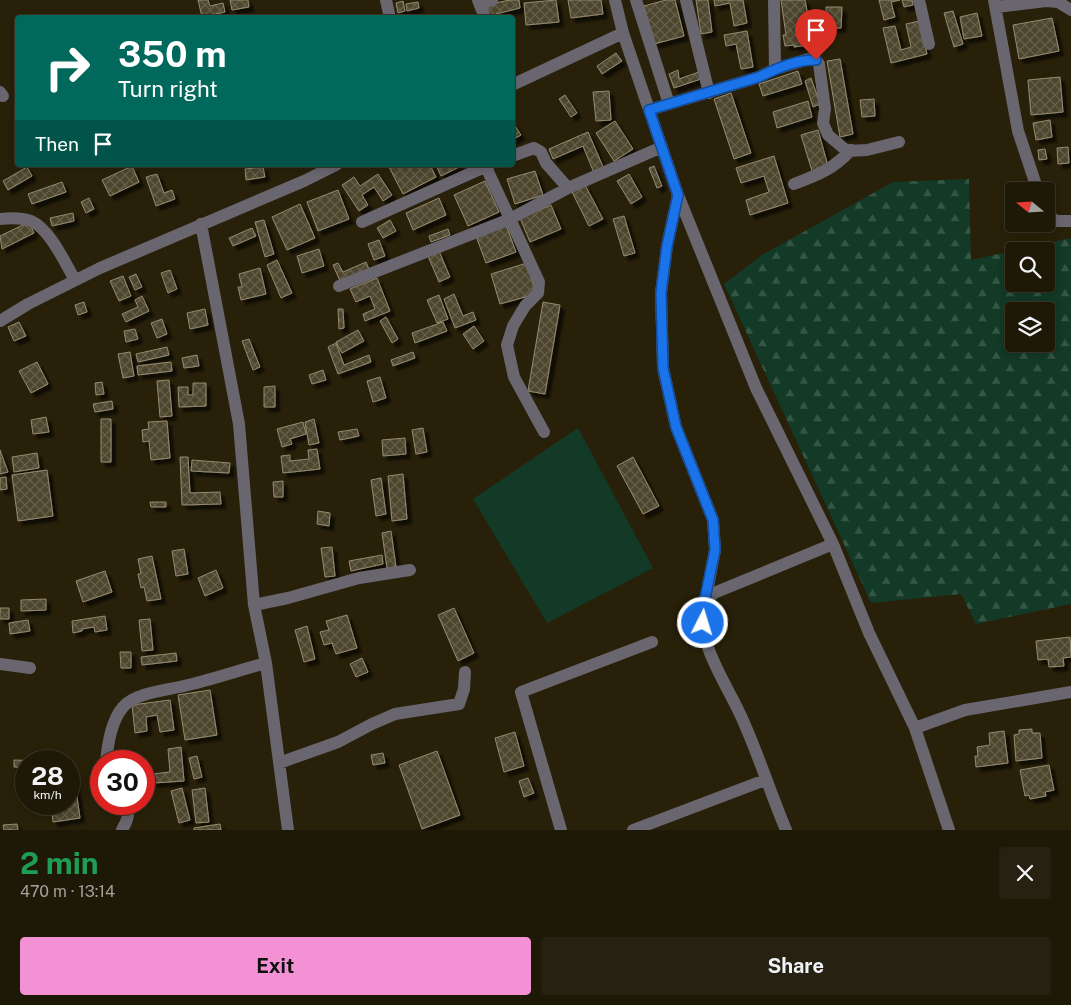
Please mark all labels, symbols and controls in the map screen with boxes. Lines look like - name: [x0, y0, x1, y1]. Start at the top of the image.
- pin: [795, 9, 837, 60]
- icon: arrive: [802, 16, 830, 44]
- text: 350 m: [118, 34, 227, 75]
- icon: right: [35, 35, 100, 100]
- text: Turn right: [118, 76, 218, 102]
- icon: arrive: [89, 130, 117, 158]
- text: Then: [35, 133, 79, 155]
- north arrow: [1005, 182, 1055, 232]
- map controls: [1005, 182, 1055, 352]
- button: search: [1005, 242, 1055, 292]
- button: layers: [1005, 302, 1055, 352]
- position arrow: [676, 596, 728, 648]
- speed limit sign: 30: [90, 750, 155, 815]
- text: 28: [31, 761, 64, 791]
- text: km/h: [33, 788, 62, 802]
- text: 2 min: [20, 845, 99, 881]
- button: close: [999, 847, 1051, 899]
- text: 470 m · 13:14: [20, 882, 115, 901]
- button: Exit: [20, 937, 531, 995]
- button: Share: [541, 937, 1051, 995]

